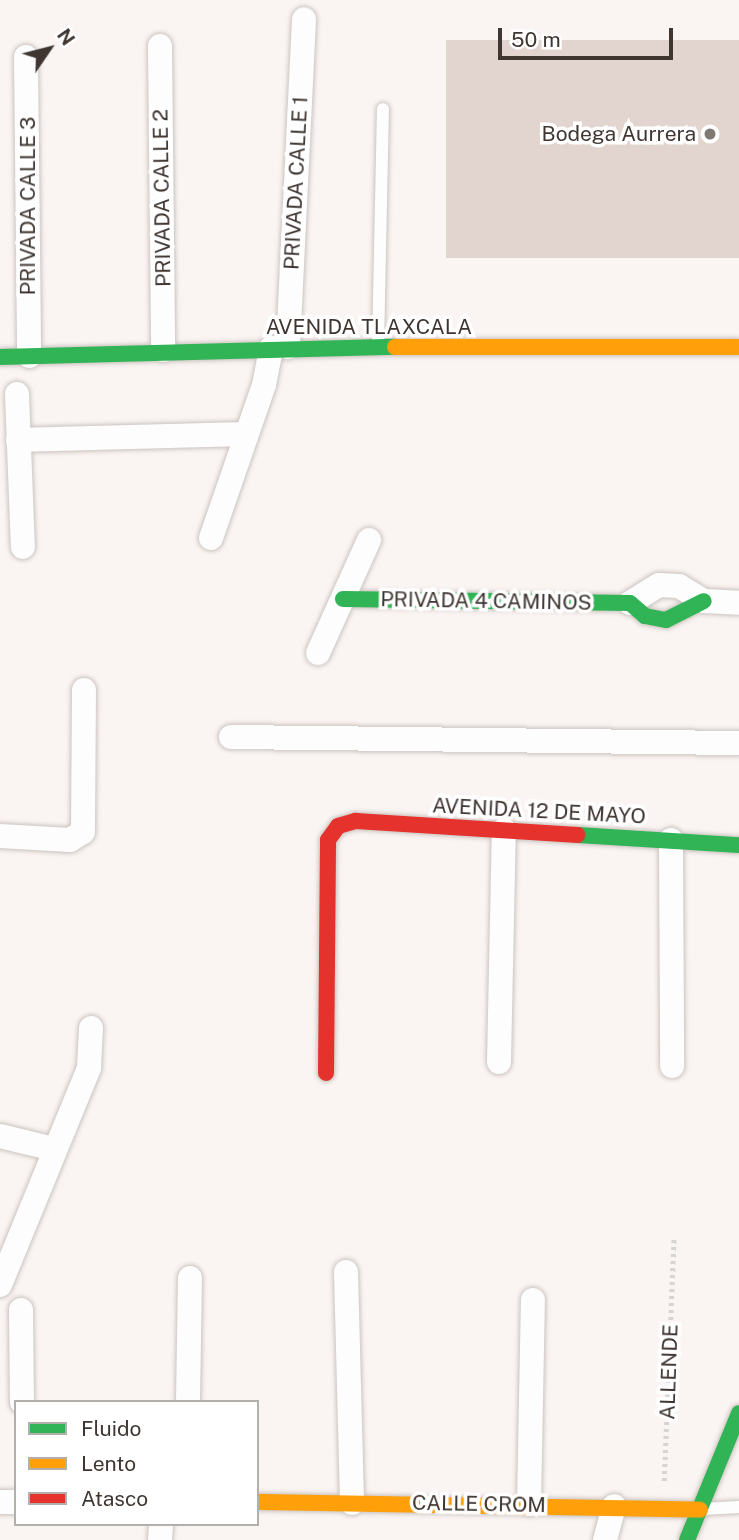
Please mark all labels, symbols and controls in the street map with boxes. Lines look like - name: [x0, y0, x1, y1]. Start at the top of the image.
- north arrow: [14, 14, 84, 84]
- scale bar: [501, 14, 676, 58]
- text: N: [53, 25, 79, 49]
- text: 50 m: [511, 27, 561, 52]
- street label: PRIVADA CALLE 1: [279, 95, 313, 271]
- street label: PRIVADA CALLE 2: [148, 109, 176, 287]
- street label: PRIVADA CALLE 3: [15, 117, 41, 295]
- place label: Bodega Aurrera: [541, 121, 696, 147]
- marker: Bodega Aurrera: [702, 126, 718, 142]
- street label: AVENIDA TLAXCALA: [266, 314, 472, 340]
- street label: PRIVADA 4 CAMINOS: [380, 587, 592, 615]
- street label: AVENIDA 12 DE MAYO: [432, 793, 646, 829]
- street label: ALLENDE: [655, 1324, 683, 1420]
- legend: [14, 1400, 259, 1526]
- text: Fluido: [81, 1416, 141, 1441]
- text: Lento: [81, 1451, 136, 1476]
- text: Atasco: [81, 1486, 148, 1511]
- street label: CALLE CROM: [412, 1490, 546, 1518]

